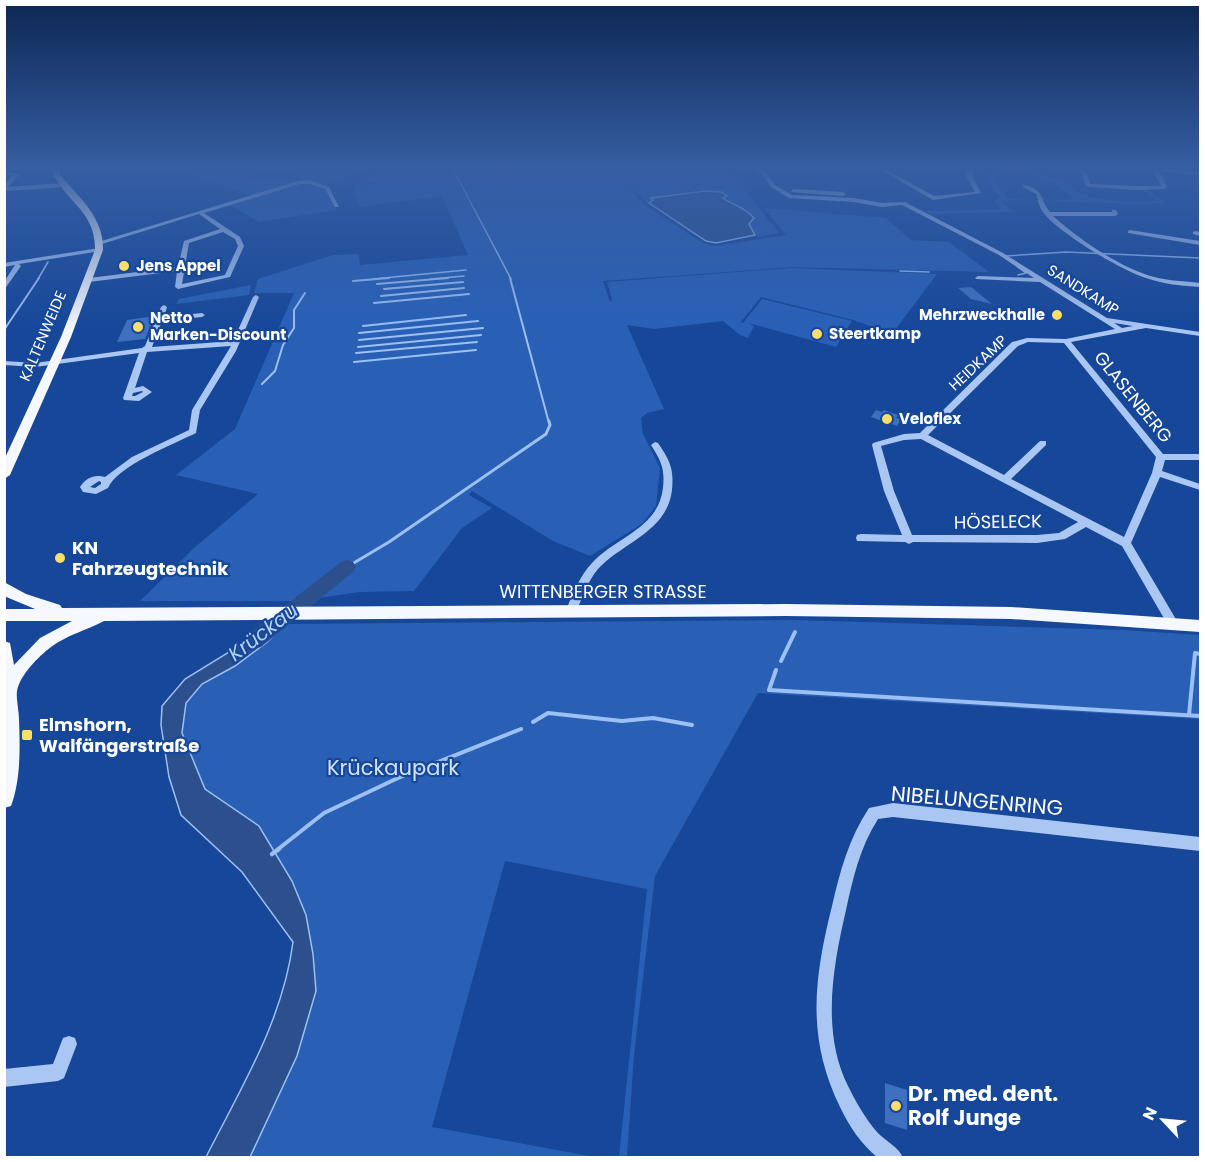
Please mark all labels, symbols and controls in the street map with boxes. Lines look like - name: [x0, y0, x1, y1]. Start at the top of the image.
- place label: Jens Appel: [136, 255, 221, 276]
- marker: Jens Appel: [117, 259, 131, 273]
- street label: SANDKAMP: [1043, 259, 1123, 320]
- street label: KALTENWEIDE: [14, 287, 71, 384]
- place label: Mehrzweckhalle: [919, 304, 1045, 325]
- place label: Netto Marken-Discount: [150, 307, 286, 345]
- marker: Mehrzweckhalle: [1050, 308, 1064, 322]
- marker: Netto Marken-Discount: [131, 320, 145, 334]
- place label: Steertkamp: [829, 323, 921, 344]
- marker: Steertkamp: [810, 327, 824, 341]
- street label: HEIDKAMP: [944, 330, 1012, 395]
- street label: GLASENBERG: [1089, 345, 1178, 448]
- place label: Veloflex: [899, 408, 961, 429]
- marker: Veloflex: [880, 412, 894, 426]
- street label: HÖSELECK: [954, 508, 1042, 535]
- place label: KN Fahrzeugtechnik: [72, 535, 229, 581]
- marker: KN Fahrzeugtechnik: [53, 551, 67, 565]
- street label: WITTENBERGER STRASSE: [499, 579, 707, 604]
- water label: Krückau: [222, 596, 304, 668]
- place label: Elmshorn, Walfängerstraße: [39, 712, 199, 758]
- marker: Elmshorn, Walfängerstraße: [20, 728, 34, 742]
- park label: Krückaupark: [327, 753, 459, 782]
- street label: NIBELUNGENRING: [890, 779, 1064, 822]
- place label: Dr. med. dent. Rolf Junge: [908, 1079, 1058, 1132]
- north arrow: [1133, 1090, 1193, 1150]
- marker: Dr. med. dent. Rolf Junge: [889, 1099, 903, 1113]
- text: N: [1137, 1103, 1163, 1124]

